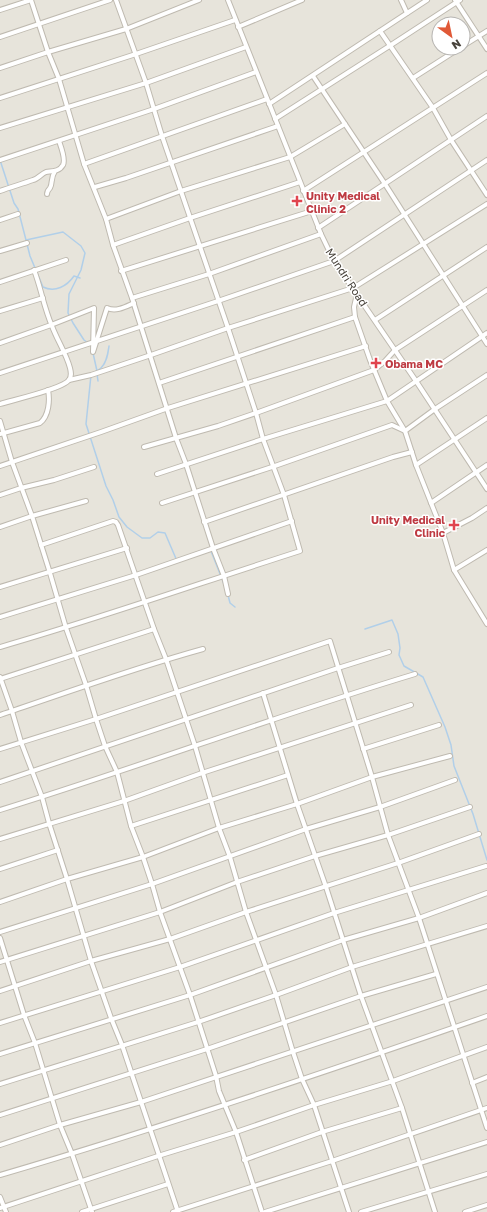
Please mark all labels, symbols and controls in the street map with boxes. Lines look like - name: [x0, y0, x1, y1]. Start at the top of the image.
- north arrow: [431, 16, 471, 56]
- text: N: [450, 37, 464, 53]
- place label: Unity Medical Clinic 2: [306, 189, 380, 215]
- marker: Unity Medical Clinic 2: [291, 195, 303, 207]
- street label: Mundri Road: [323, 246, 371, 308]
- marker: Obama MC: [370, 357, 382, 369]
- place label: Obama MC: [385, 357, 443, 370]
- place label: Unity Medical Clinic: [371, 513, 446, 539]
- marker: Unity Medical Clinic: [448, 519, 460, 531]

